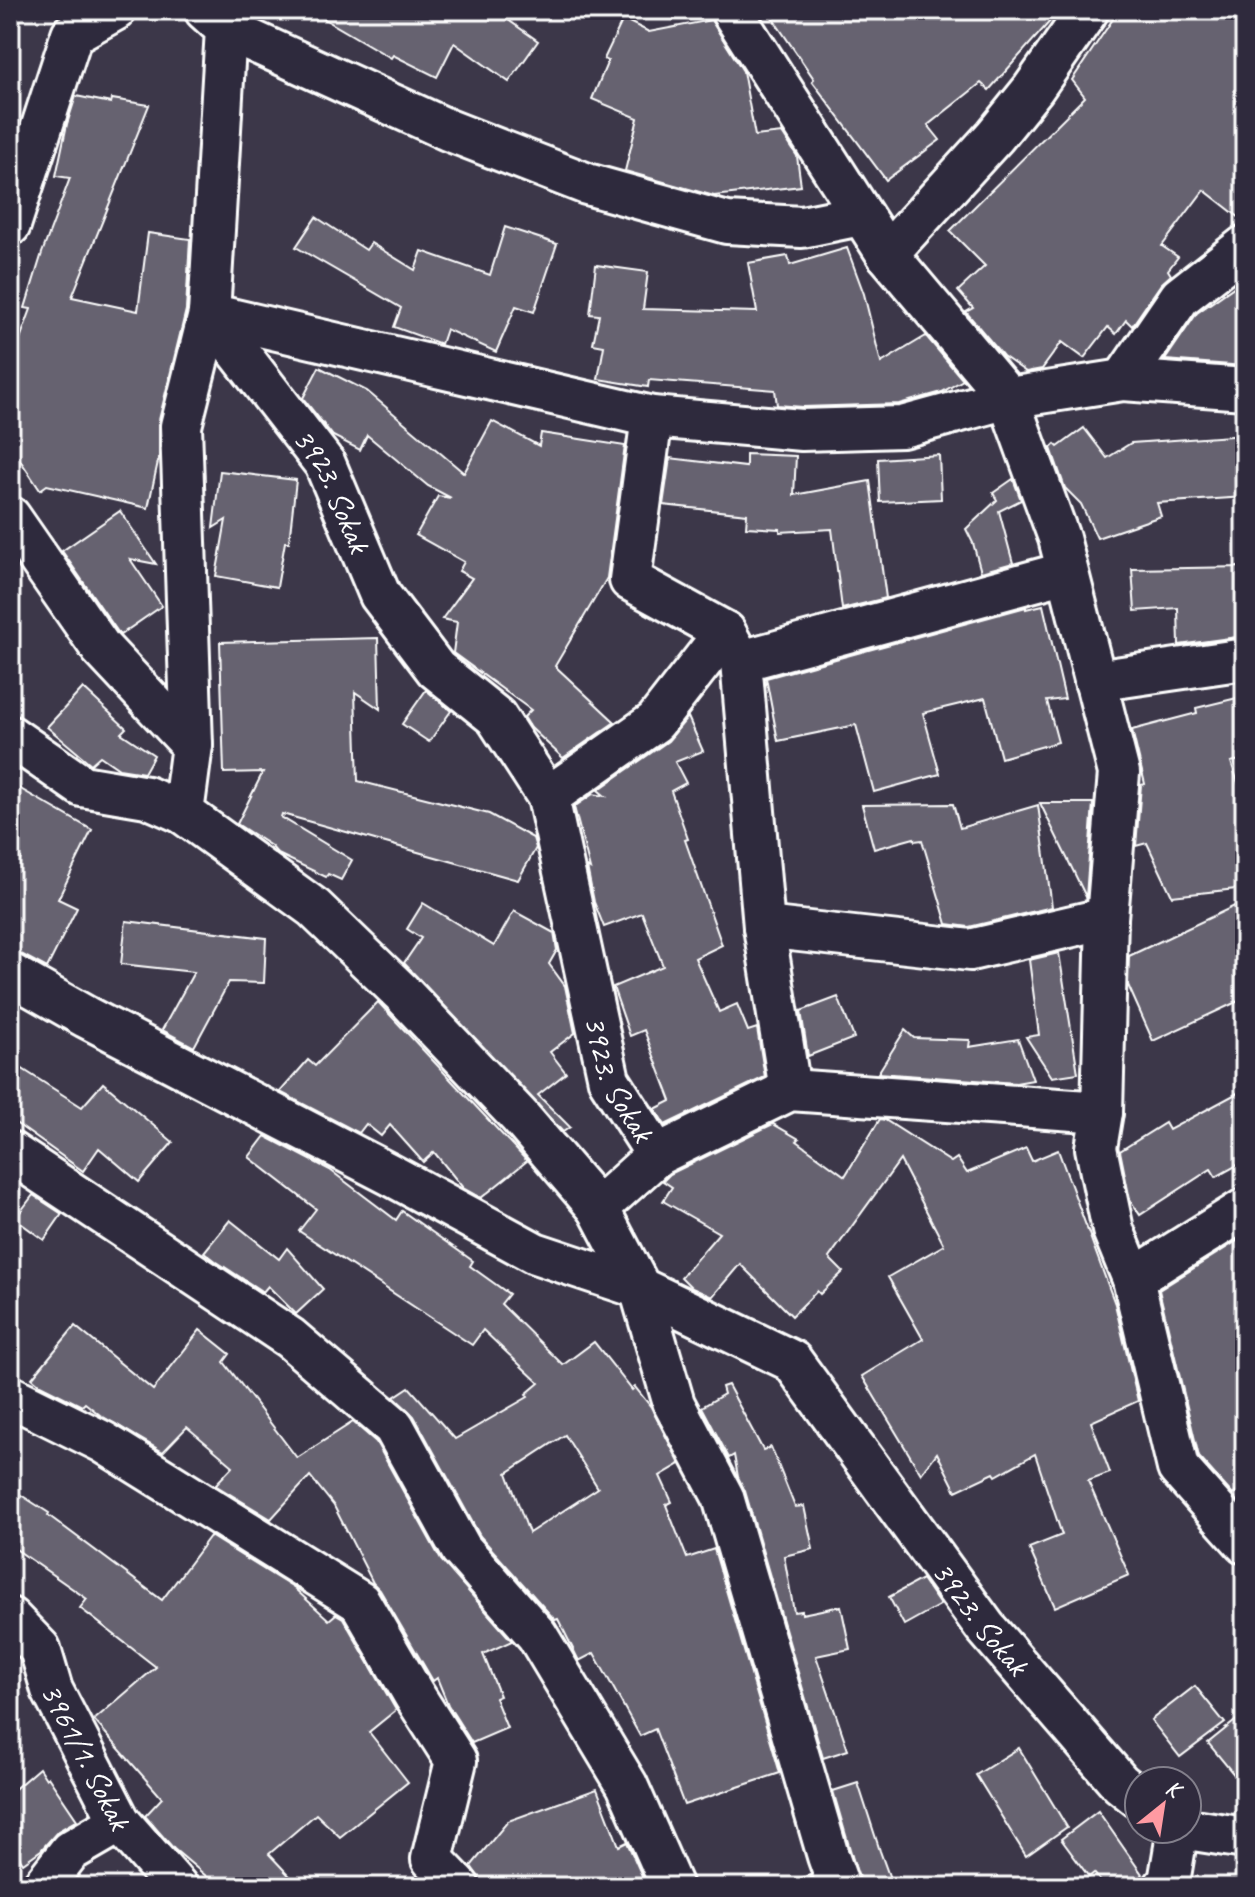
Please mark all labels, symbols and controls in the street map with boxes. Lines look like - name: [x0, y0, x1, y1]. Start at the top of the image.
- street label: 3923. Sokak: [284, 420, 381, 561]
- street label: 3923. Sokak: [575, 1012, 664, 1152]
- street label: 3923. Sokak: [923, 1553, 1039, 1686]
- street label: 3961/1. Sokak: [31, 1676, 141, 1838]
- north arrow: [1123, 1765, 1203, 1845]
- text: K: [1161, 1774, 1189, 1806]

